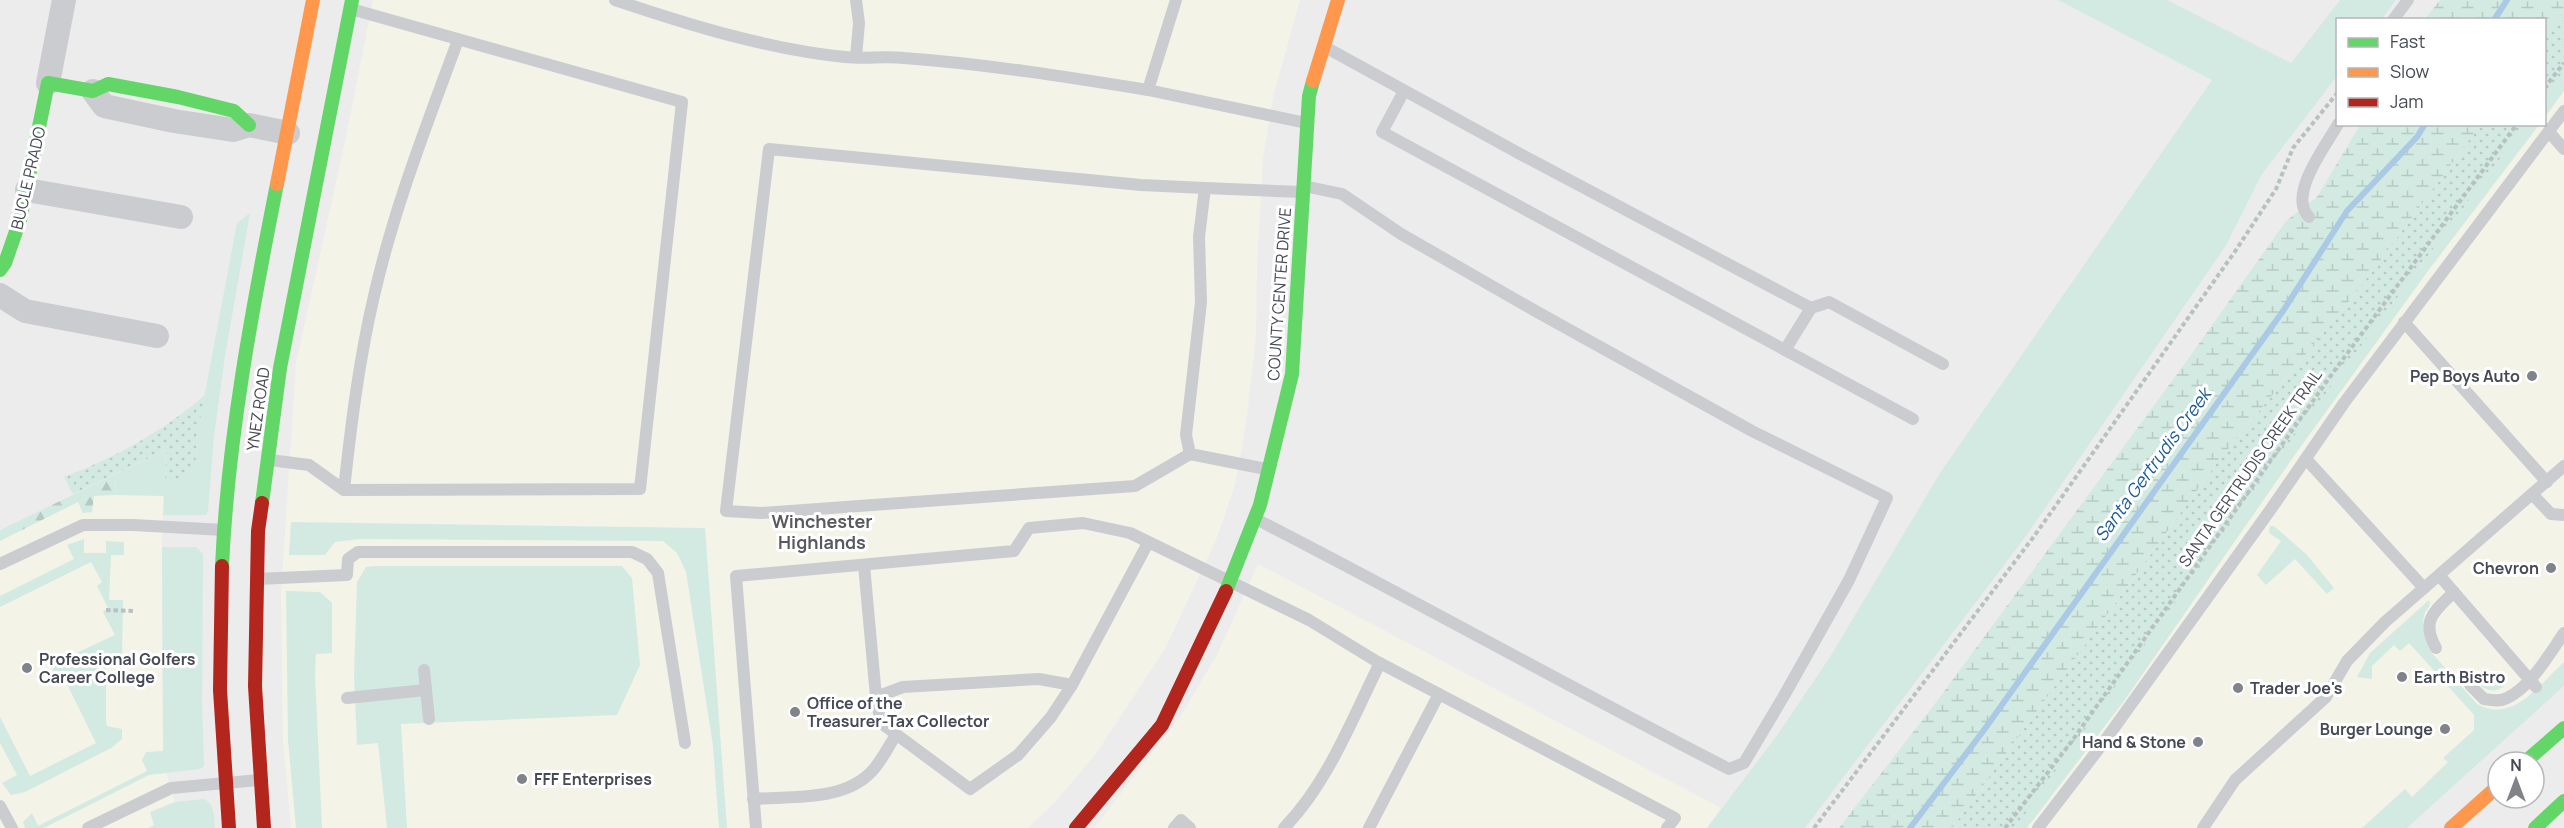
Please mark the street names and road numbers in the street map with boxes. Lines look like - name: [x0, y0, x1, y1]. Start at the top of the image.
- street label: BUCLE PRADO: [5, 124, 51, 232]
- street label: COUNTY CENTER DRIVE: [1262, 207, 1296, 381]
- street label: SANTA GERTRUDIS CREEK TRAIL: [2173, 365, 2327, 571]
- street label: YNEZ ROAD: [241, 366, 275, 452]

